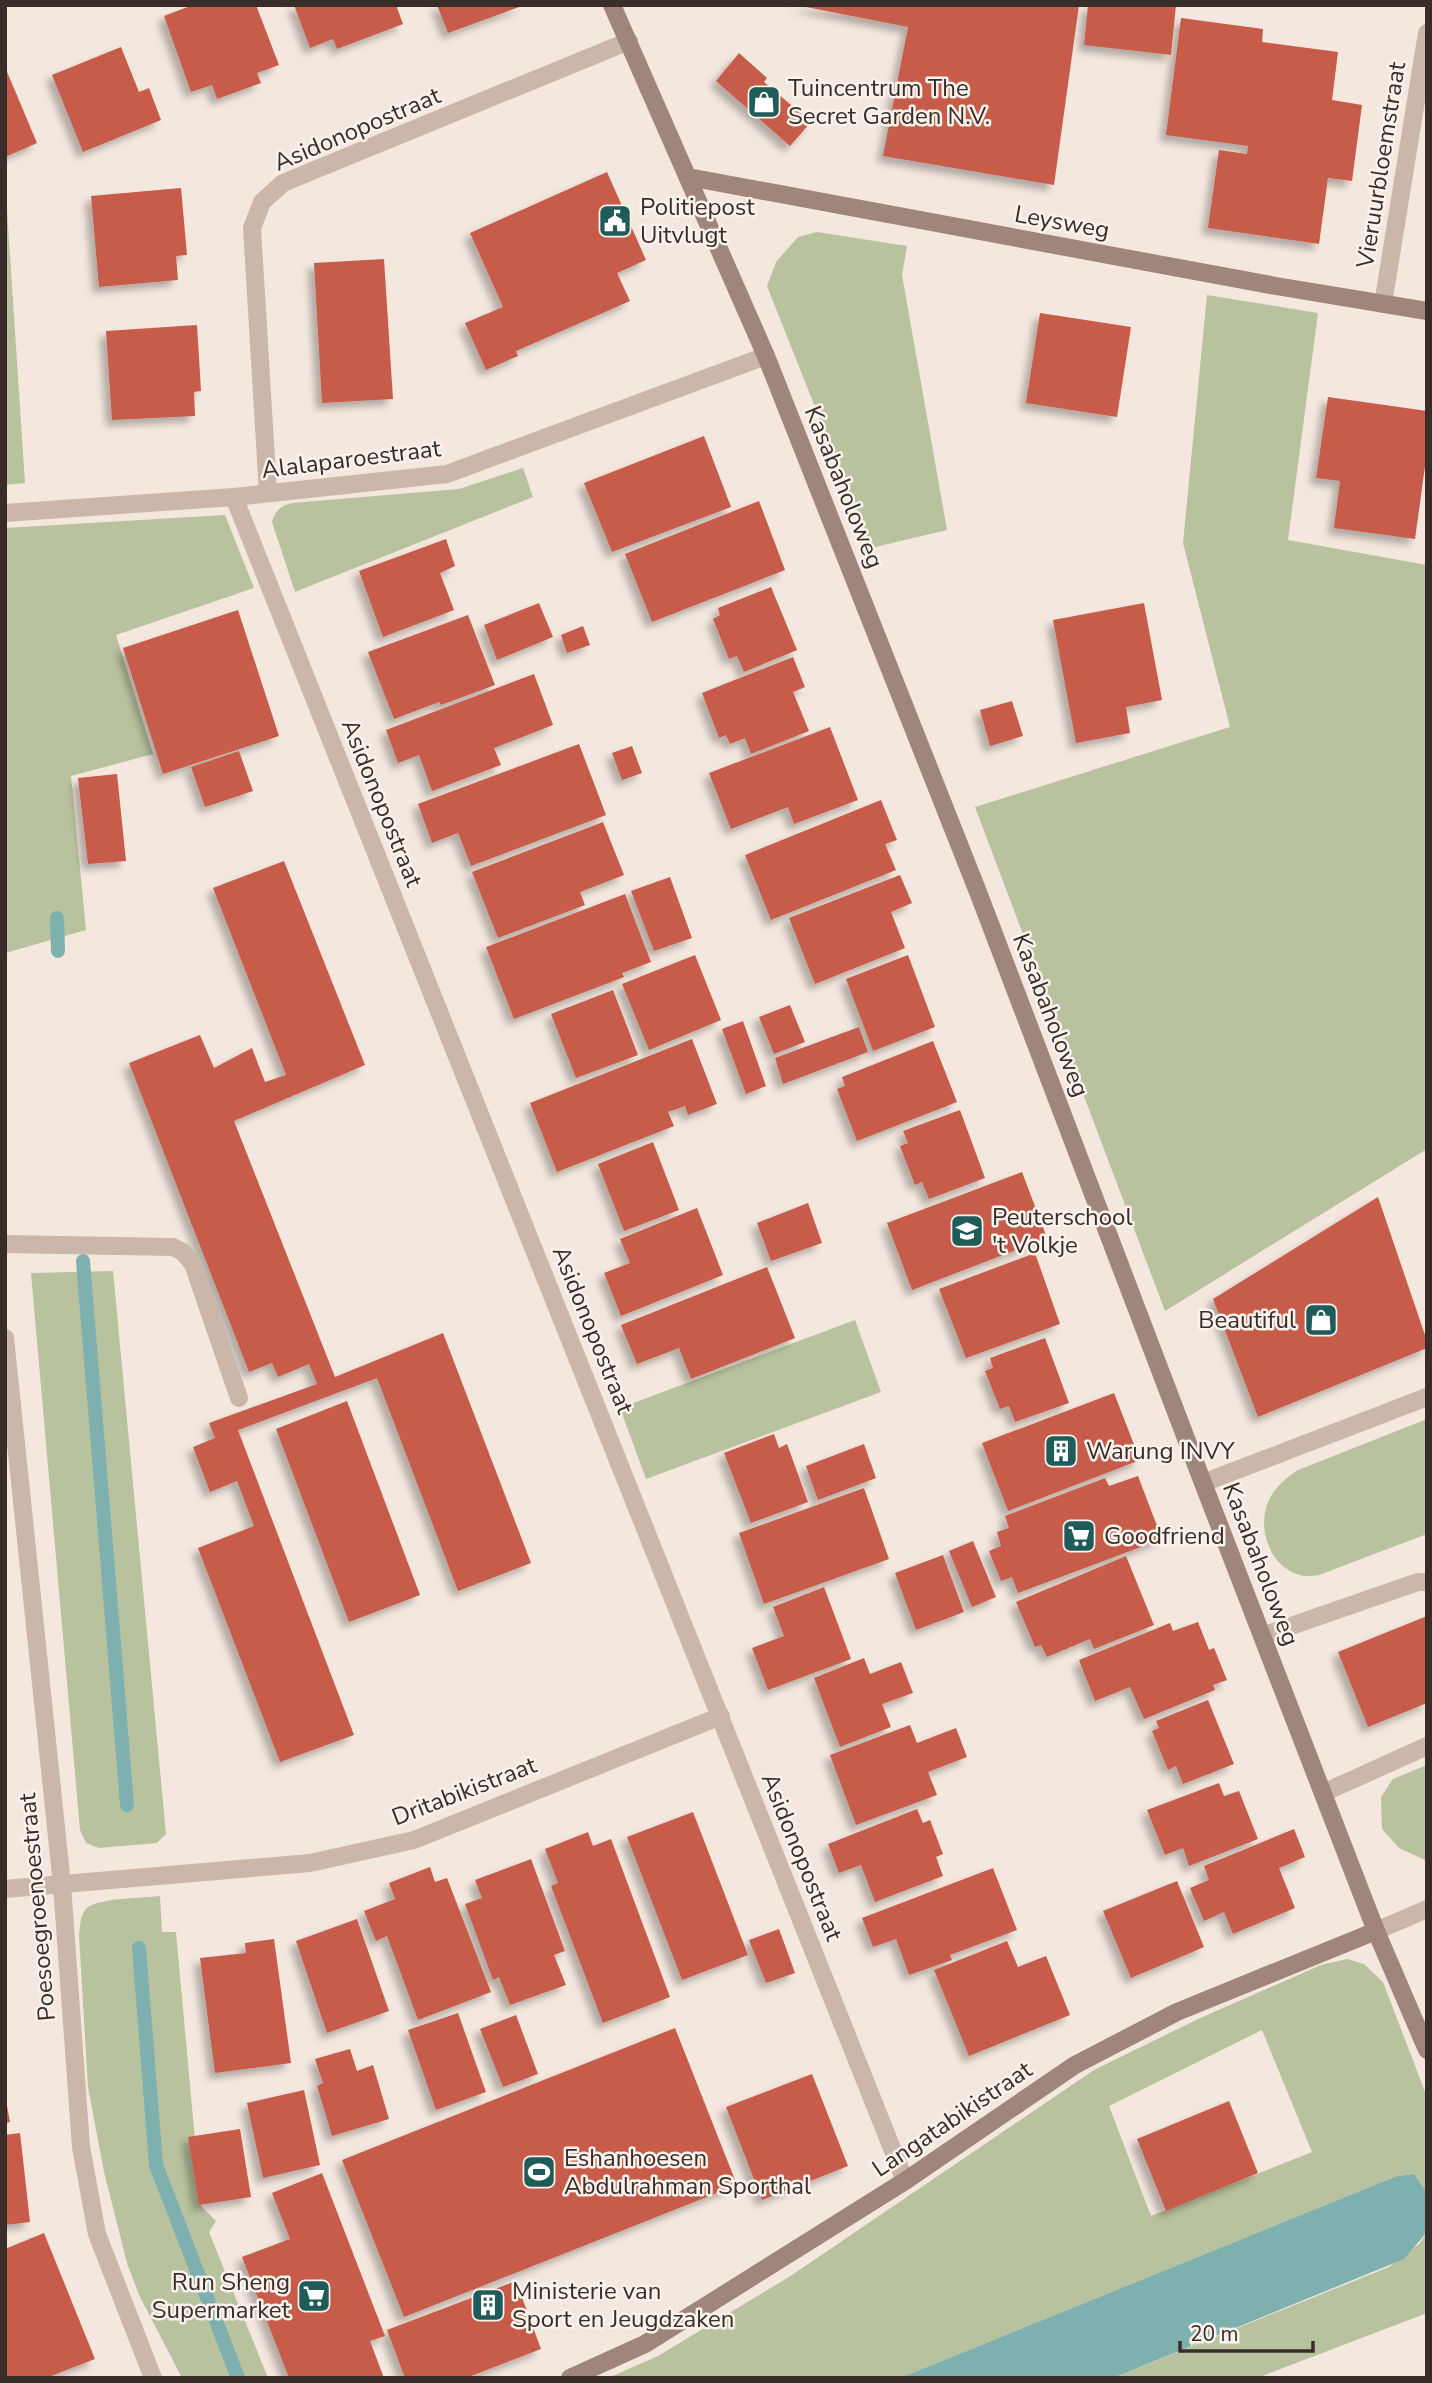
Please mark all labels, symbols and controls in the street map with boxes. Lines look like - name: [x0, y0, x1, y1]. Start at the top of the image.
- street label: Vieruurbloemstraat: [1349, 59, 1413, 272]
- place label: Tuincentrum The Secret Garden N.V.: [788, 72, 990, 132]
- street label: Asidonopostraat: [269, 79, 446, 179]
- shop icon: Tuincentrum The Secret Garden N.V.: [745, 83, 783, 121]
- place label: Politiepost Uitvlugt: [640, 191, 755, 251]
- street label: Leysweg: [1012, 198, 1112, 246]
- public building icon: Politiepost Uitvlugt: [596, 202, 634, 240]
- street label: Kasabaholoweg: [797, 401, 891, 573]
- street label: Alalaparoestraat: [259, 432, 443, 486]
- street label: Asidonopostraat: [334, 714, 430, 892]
- street label: Kasabaholoweg: [1005, 929, 1097, 1101]
- place label: Peuterschool 't Volkje: [992, 1201, 1133, 1261]
- school or university icon: Peuterschool 't Volkje: [948, 1212, 986, 1250]
- street label: Asidonopostraat: [545, 1241, 641, 1419]
- shop icon: Beautiful: [1302, 1301, 1340, 1339]
- place label: Beautiful: [1198, 1304, 1296, 1336]
- building icon: Warung INVY: [1042, 1432, 1080, 1470]
- place label: Warung INVY: [1086, 1435, 1235, 1467]
- street label: Kasabaholoweg: [1215, 1478, 1307, 1650]
- supermarket icon: Goodfriend: [1060, 1517, 1098, 1555]
- place label: Goodfriend: [1104, 1520, 1225, 1552]
- street label: Dritabikistraat: [387, 1749, 541, 1833]
- street label: Asidonopostraat: [754, 1768, 850, 1946]
- street label: Poesoegroenoestraat: [11, 1791, 63, 2022]
- street label: Langatabikistraat: [866, 2053, 1039, 2184]
- place label: Eshanhoesen Abdulrahman Sporthal: [564, 2142, 811, 2202]
- sports icon: Eshanhoesen Abdulrahman Sporthal: [520, 2153, 558, 2191]
- place label: Run Sheng Supermarket: [152, 2266, 291, 2326]
- place label: Ministerie van Sport en Jeugdzaken: [512, 2275, 734, 2335]
- supermarket icon: Run Sheng Supermarket: [295, 2277, 333, 2315]
- building icon: Ministerie van Sport en Jeugdzaken: [469, 2286, 507, 2324]
- scale bar: [1180, 2310, 1313, 2354]
- text: 20 m: [1190, 2320, 1239, 2348]

